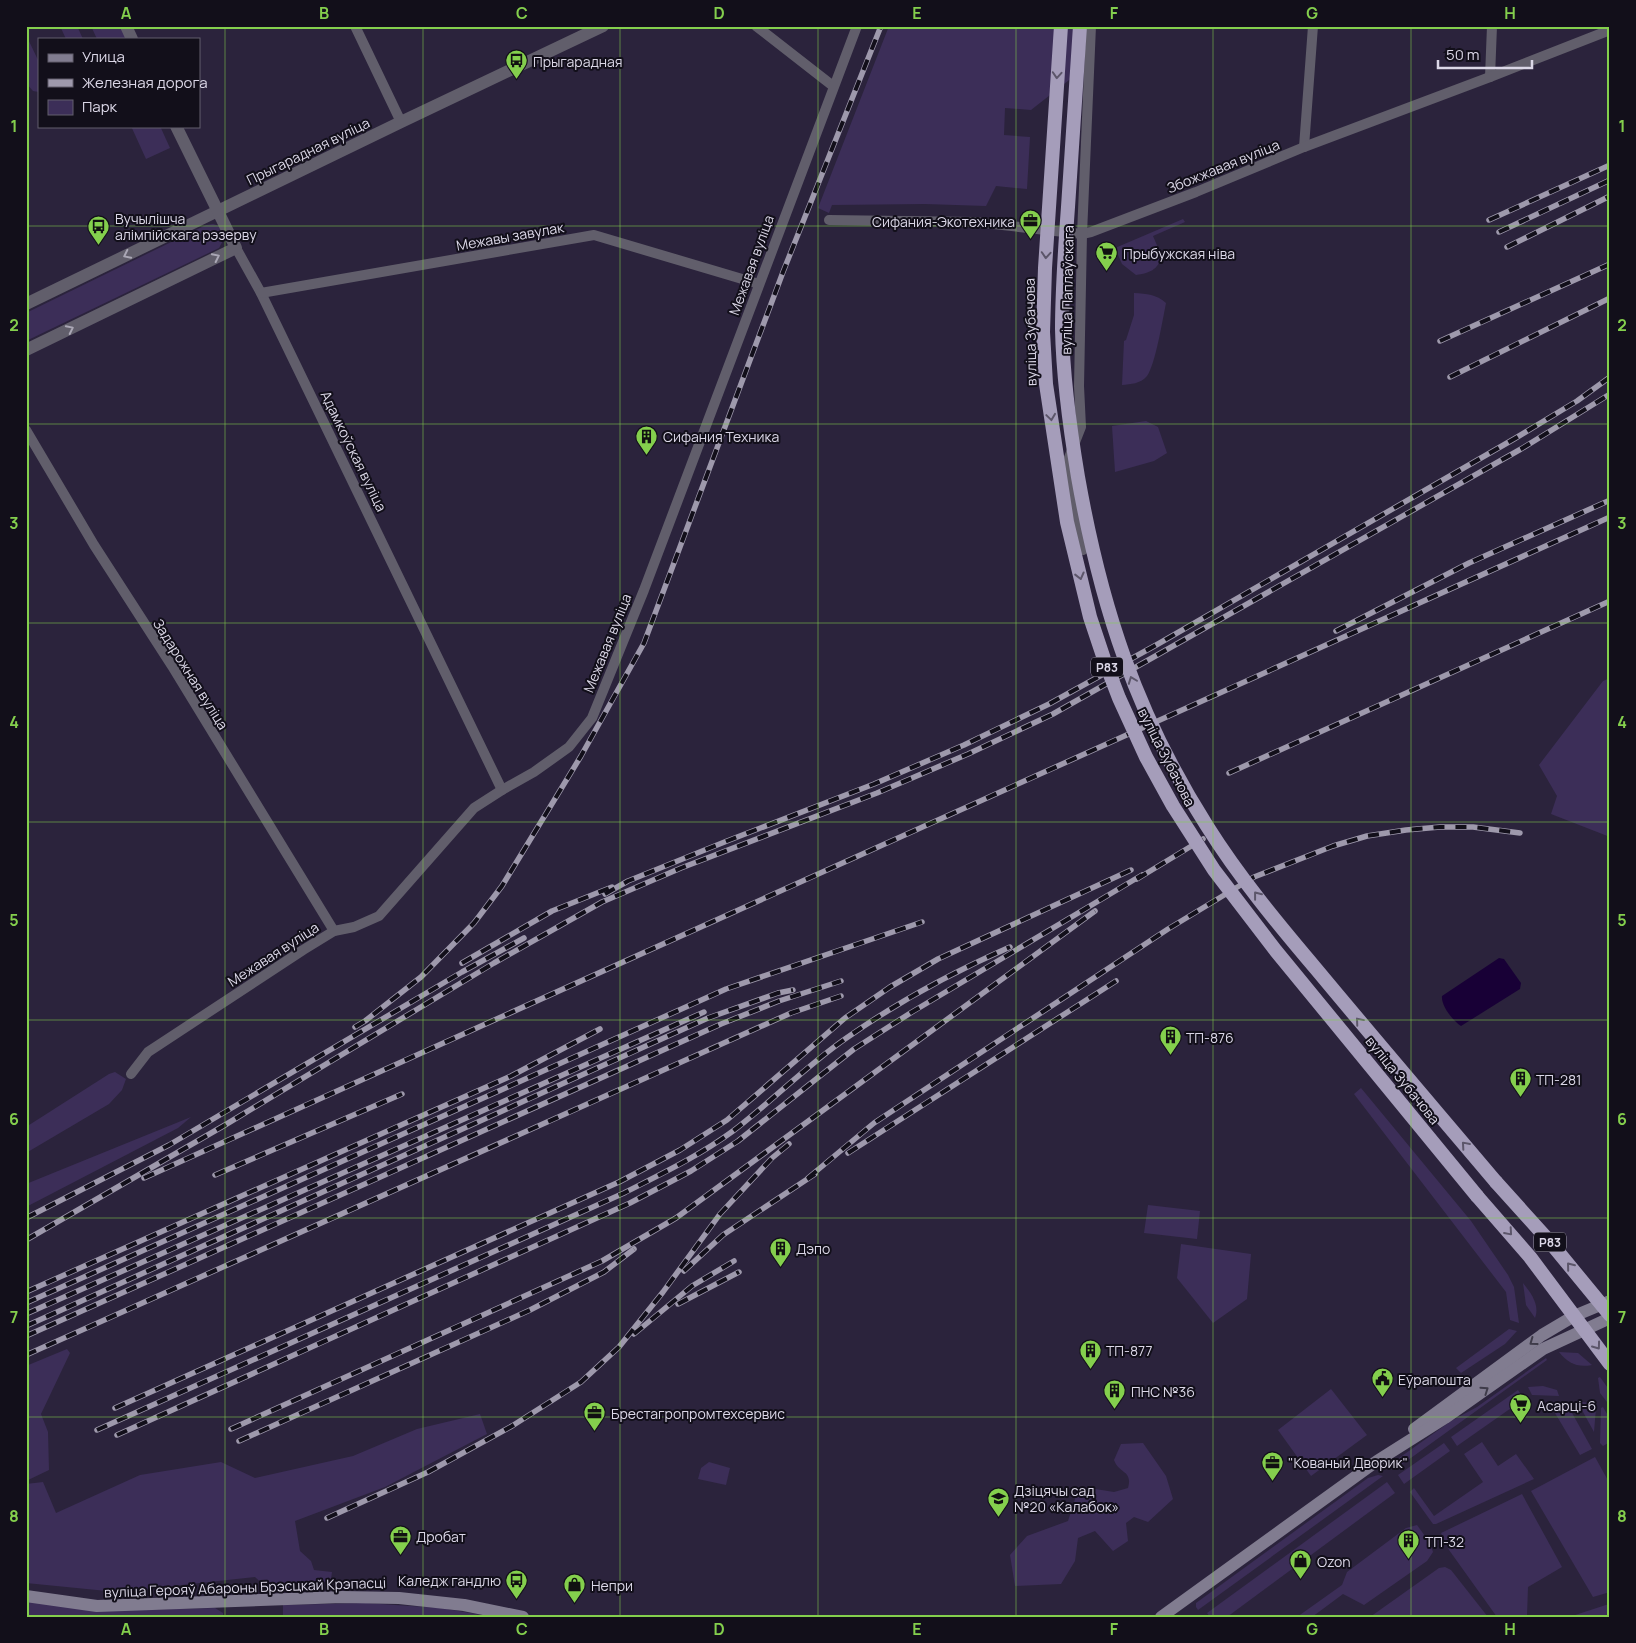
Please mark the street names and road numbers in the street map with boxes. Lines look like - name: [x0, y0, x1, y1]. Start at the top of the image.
- street label: Прыгарадная вуліца: [243, 113, 373, 189]
- street label: Збожжавая вуліца: [1164, 135, 1282, 197]
- street label: Межавая вуліца: [724, 212, 778, 318]
- street label: Межавы завулак: [455, 217, 566, 255]
- street label: вуліца Паплаўскага: [1056, 225, 1078, 355]
- street label: вуліца Зубачова: [1020, 278, 1040, 386]
- street label: Адамкоўская вуліца: [317, 388, 391, 514]
- street label: Межавая вуліца: [579, 591, 635, 695]
- street label: Задарожная вуліца: [149, 615, 233, 733]
- road number: Р83: [1091, 658, 1123, 676]
- street label: вуліца Зубачова: [1134, 705, 1200, 809]
- street label: Межавая вуліца: [224, 917, 322, 991]
- street label: вуліца Зубачова: [1362, 1032, 1444, 1128]
- road number: Р83: [1534, 1232, 1566, 1252]
- street label: вуліца Герояў Абароны Брэсцкай Крэпасці: [104, 1573, 386, 1601]

